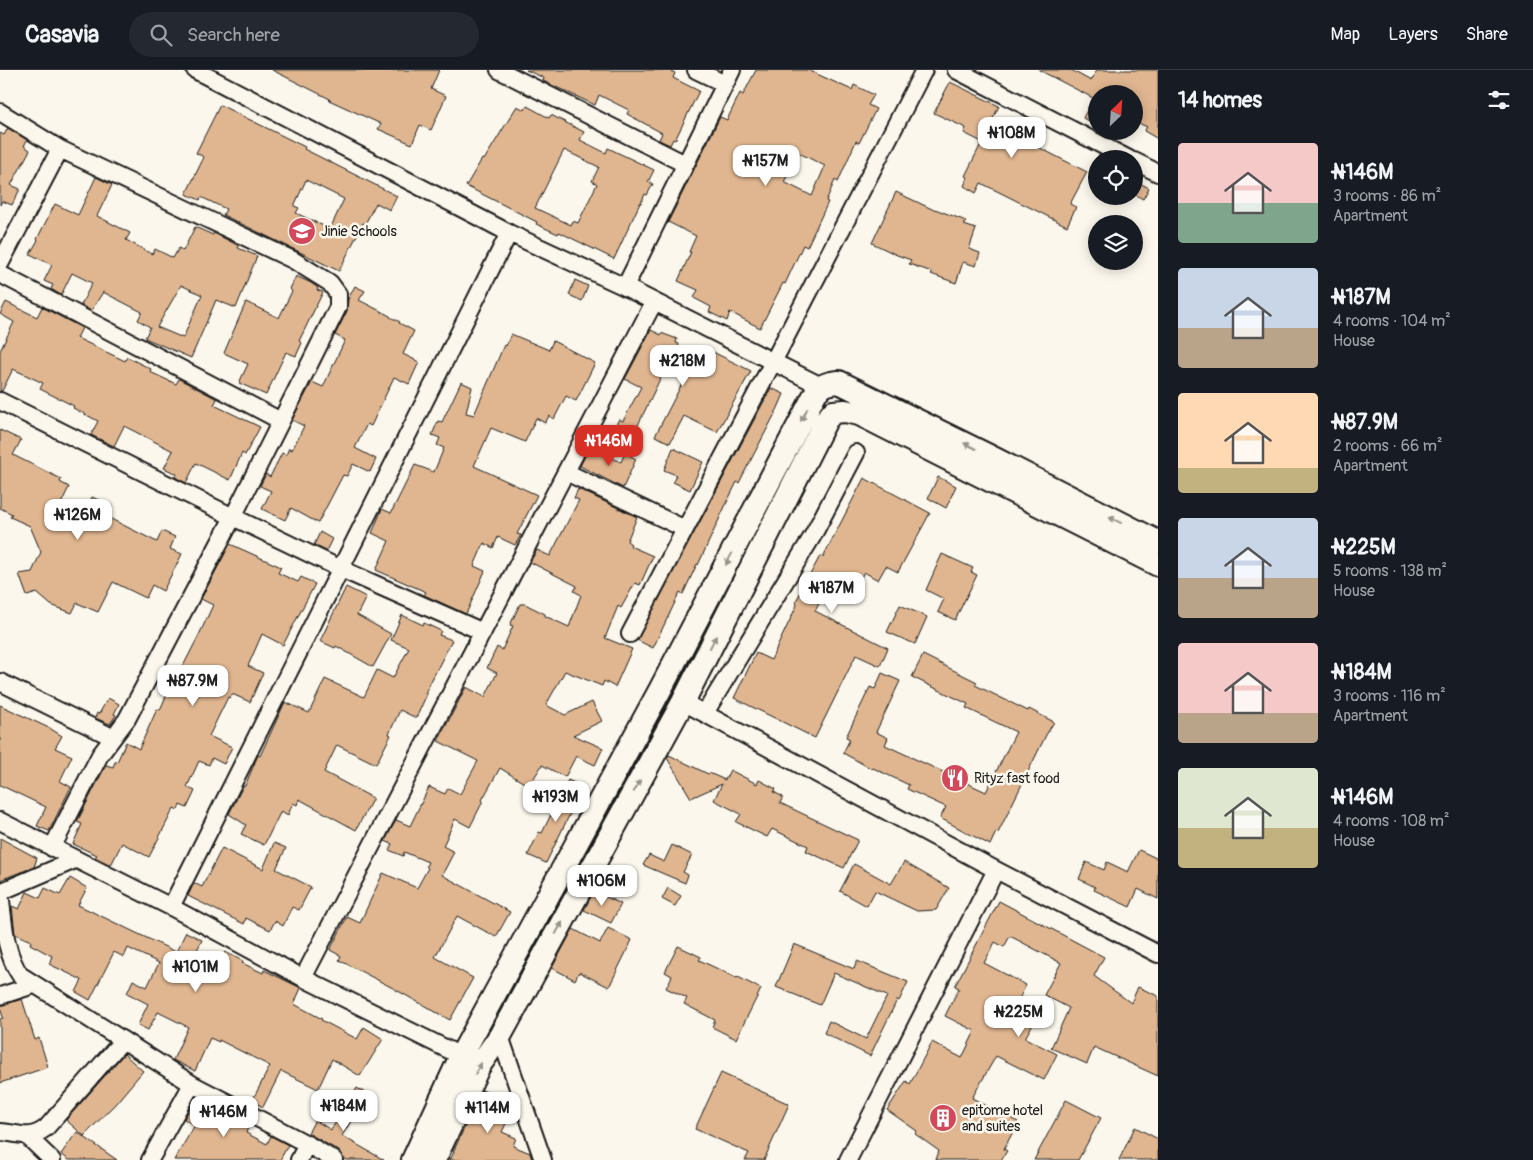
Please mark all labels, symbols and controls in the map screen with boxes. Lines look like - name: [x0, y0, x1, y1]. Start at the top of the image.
- search box: [129, 12, 479, 57]
- text: Casavia: [25, 20, 99, 49]
- icon: search: [147, 21, 175, 49]
- text: Search here: [187, 23, 280, 47]
- text: Map: [1331, 23, 1360, 46]
- text: Layers: [1388, 23, 1438, 46]
- text: Share: [1466, 23, 1508, 46]
- north arrow: [1088, 85, 1142, 140]
- map controls: [1088, 85, 1143, 270]
- icon: filters: [1485, 86, 1513, 114]
- text: 14 homes: [1178, 87, 1262, 114]
- pin: ₦108M: [977, 116, 1047, 159]
- text: ₦108M: [989, 123, 1035, 143]
- pin: ₦157M: [731, 144, 801, 187]
- button: locate: [1088, 150, 1143, 205]
- text: ₦157M: [744, 151, 788, 171]
- text: ₦146M: [1333, 159, 1393, 186]
- icon: home: [1218, 163, 1278, 223]
- text: 3 rooms · 86 m²: [1333, 186, 1441, 206]
- text: Apartment: [1333, 206, 1408, 226]
- button: layers: [1088, 215, 1143, 270]
- school or university icon: Jinie Schools: [287, 216, 317, 246]
- place label: Jinie Schools: [321, 223, 398, 240]
- text: ₦187M: [1333, 284, 1391, 311]
- icon: home: [1218, 288, 1278, 348]
- text: 4 rooms · 104 m²: [1333, 311, 1451, 331]
- text: House: [1333, 331, 1375, 351]
- pin: ₦218M: [648, 344, 718, 387]
- text: ₦218M: [661, 351, 705, 371]
- one-way arrow: [800, 408, 808, 422]
- text: ₦87.9M: [1333, 409, 1398, 436]
- icon: home: [1218, 413, 1278, 473]
- pin: ₦146M: [574, 424, 644, 467]
- text: ₦146M: [586, 431, 632, 451]
- text: 2 rooms · 66 m²: [1333, 436, 1443, 456]
- one-way arrow: [963, 442, 977, 450]
- text: Apartment: [1333, 456, 1408, 476]
- pin: ₦126M: [43, 498, 113, 541]
- text: ₦126M: [55, 505, 101, 525]
- one-way arrow: [1107, 516, 1122, 524]
- text: ₦225M: [1333, 534, 1396, 561]
- icon: home: [1218, 538, 1278, 598]
- one-way arrow: [725, 552, 733, 566]
- text: 5 rooms · 138 m²: [1333, 561, 1447, 581]
- pin: ₦187M: [797, 572, 867, 614]
- text: ₦187M: [810, 578, 854, 598]
- text: House: [1333, 581, 1375, 601]
- one-way arrow: [709, 635, 717, 649]
- text: ₦184M: [1333, 659, 1392, 686]
- icon: home: [1218, 663, 1278, 723]
- pin: ₦87.9M: [152, 664, 234, 707]
- text: ₦87.9M: [168, 671, 218, 691]
- text: 3 rooms · 116 m²: [1333, 686, 1446, 706]
- text: Apartment: [1333, 706, 1408, 726]
- restaurant icon: Rityz fast food: [940, 763, 970, 793]
- place label: Rityz fast food: [974, 770, 1060, 787]
- one-way arrow: [633, 778, 641, 793]
- pin: ₦193M: [521, 780, 591, 823]
- text: ₦146M: [1333, 784, 1393, 811]
- text: ₦193M: [534, 787, 578, 807]
- icon: home: [1218, 788, 1278, 848]
- text: 4 rooms · 108 m²: [1333, 811, 1450, 831]
- text: House: [1333, 831, 1375, 851]
- pin: ₦106M: [567, 864, 637, 907]
- text: ₦106M: [578, 871, 626, 891]
- one-way arrow: [555, 921, 563, 936]
- pin: ₦101M: [161, 950, 231, 993]
- text: ₦101M: [174, 957, 218, 977]
- pin: ₦225M: [984, 996, 1054, 1038]
- text: ₦225M: [995, 1002, 1043, 1022]
- one-way arrow: [474, 1062, 482, 1076]
- pin: ₦184M: [309, 1090, 379, 1132]
- pin: ₦114M: [453, 1092, 523, 1134]
- pin: ₦146M: [189, 1096, 259, 1138]
- text: ₦184M: [322, 1096, 366, 1116]
- text: ₦114M: [467, 1098, 509, 1118]
- text: ₦146M: [201, 1102, 247, 1122]
- place label: epitome hotel and suites: [962, 1102, 1043, 1135]
- building icon: epitome hotel and suites: [928, 1103, 958, 1133]

